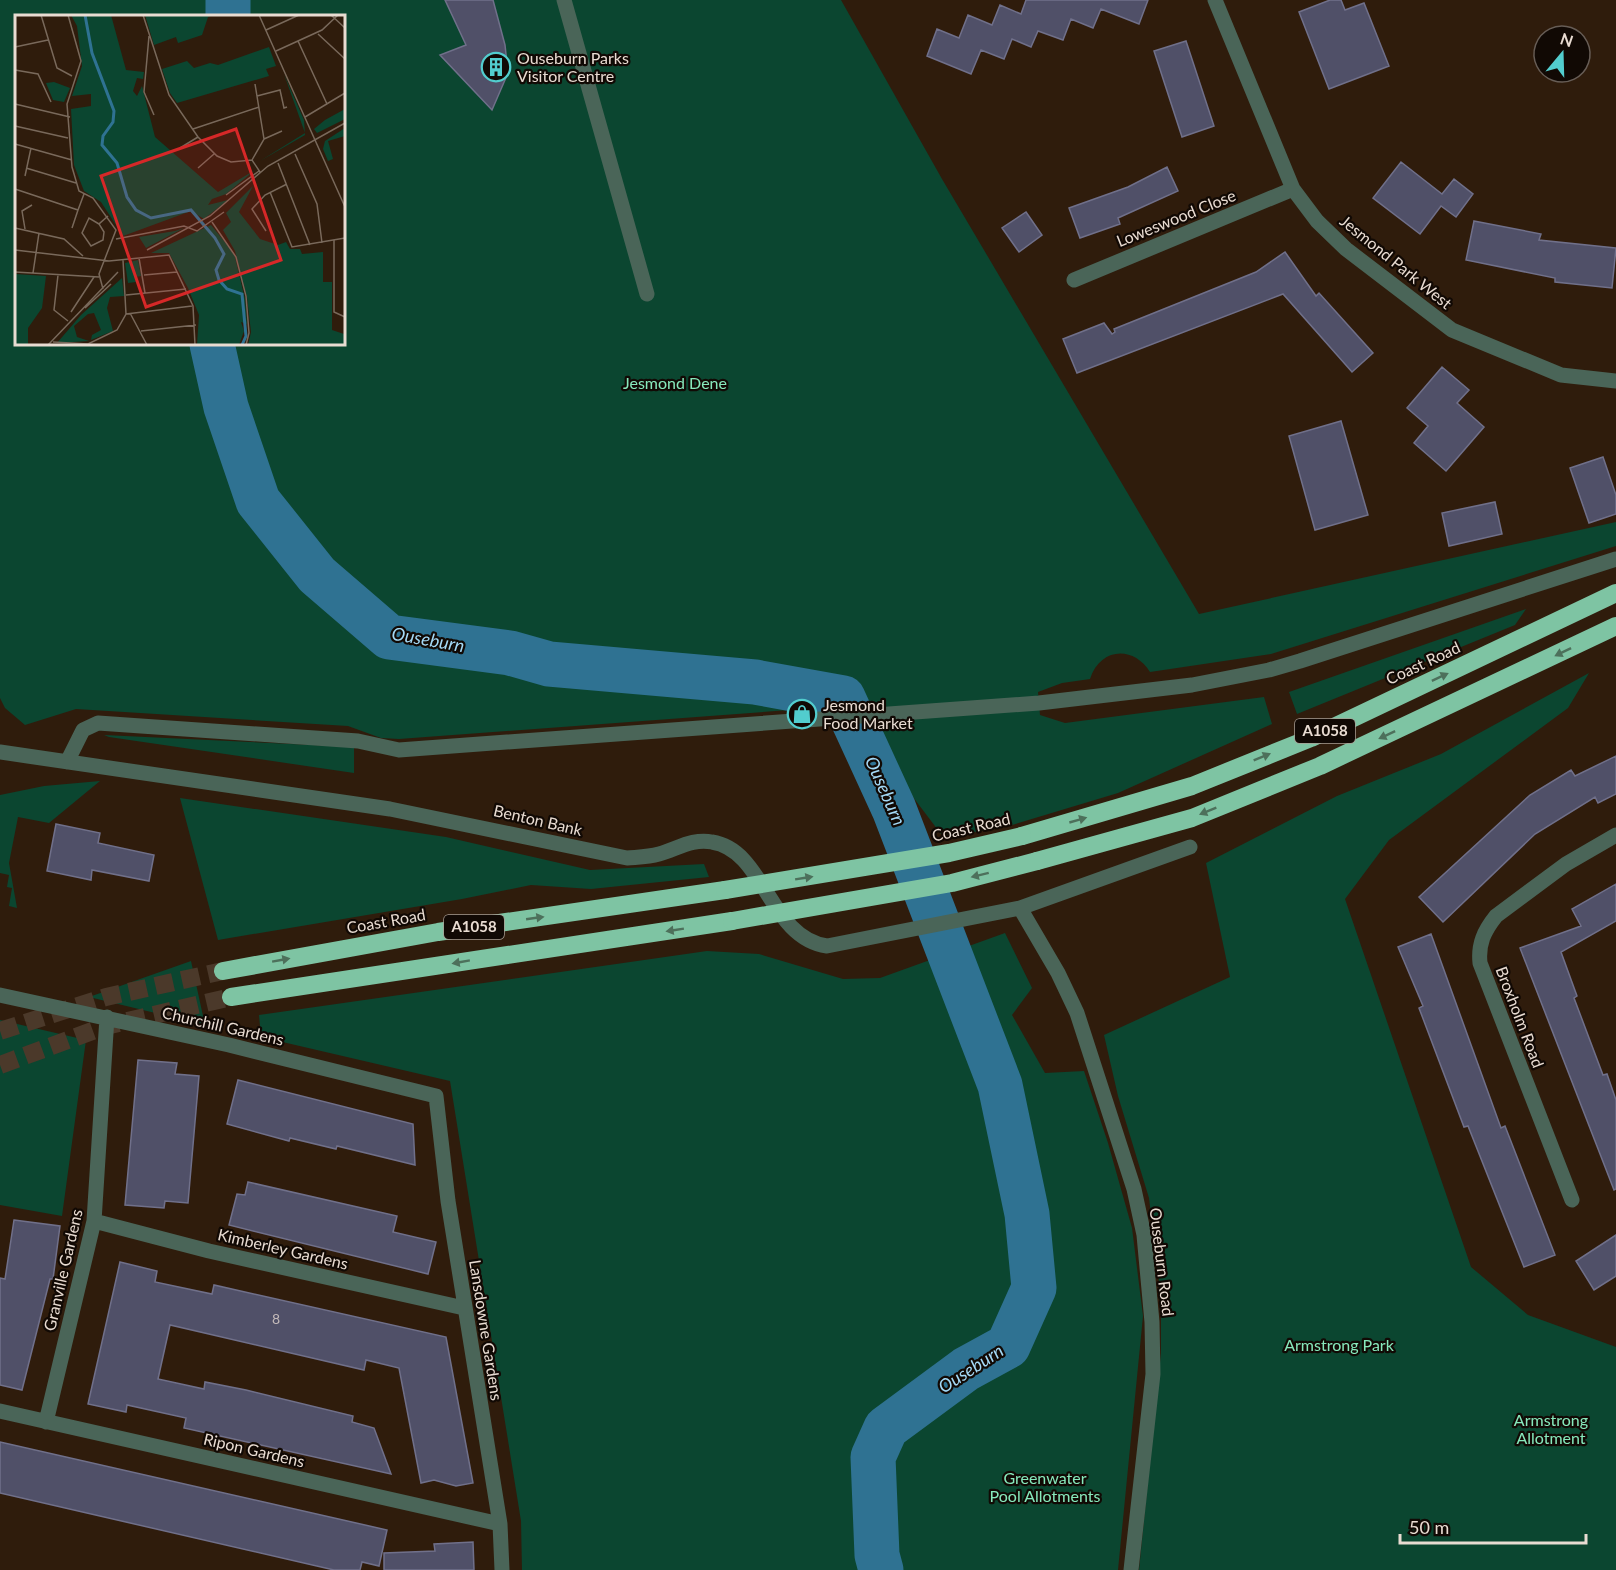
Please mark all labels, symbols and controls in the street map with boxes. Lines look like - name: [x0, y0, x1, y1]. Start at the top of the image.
- inset map: [15, 15, 345, 345]
- north arrow: [1532, 24, 1592, 84]
- text: N: [1558, 28, 1576, 50]
- place label: Ouseburn Parks Visitor Centre: [517, 48, 629, 85]
- building icon: Ouseburn Parks Visitor Centre: [480, 51, 512, 83]
- street label: Loweswood Close: [1113, 185, 1238, 250]
- street label: Jesmond Park West: [1337, 211, 1456, 313]
- park label: Jesmond Dene: [623, 373, 727, 392]
- water label: Ouseburn: [390, 622, 466, 656]
- street label: Coast Road: [1383, 637, 1463, 688]
- one-way arrow: [1555, 647, 1572, 656]
- one-way arrow: [1431, 672, 1448, 681]
- place label: Jesmond Food Market: [823, 695, 913, 732]
- shop icon: Jesmond Food Market: [786, 698, 818, 730]
- road number: A1058: [1295, 719, 1355, 743]
- one-way arrow: [1379, 730, 1396, 739]
- one-way arrow: [1254, 752, 1272, 762]
- water label: Ouseburn: [861, 753, 911, 829]
- street label: Benton Bank: [492, 800, 585, 839]
- one-way arrow: [1198, 806, 1216, 816]
- street label: Coast Road: [930, 808, 1012, 845]
- one-way arrow: [1069, 815, 1087, 824]
- one-way arrow: [971, 871, 989, 881]
- one-way arrow: [794, 873, 813, 882]
- street label: Coast Road: [345, 904, 427, 937]
- one-way arrow: [526, 913, 545, 922]
- road number: A1058: [444, 915, 504, 939]
- one-way arrow: [665, 925, 684, 934]
- one-way arrow: [272, 955, 291, 964]
- one-way arrow: [451, 958, 470, 967]
- street label: Broxholm Road: [1492, 964, 1548, 1070]
- street label: Churchill Gardens: [160, 1002, 286, 1049]
- street label: Granville Gardens: [39, 1207, 86, 1333]
- street label: Ouseburn Road: [1146, 1207, 1179, 1317]
- street label: Kimberley Gardens: [216, 1224, 350, 1273]
- street label: Lansdowne Gardens: [466, 1258, 507, 1402]
- house number: 8: [272, 1310, 280, 1327]
- park label: Armstrong Park: [1284, 1335, 1395, 1354]
- water label: Ouseburn: [934, 1339, 1007, 1397]
- park label: Armstrong Allotment: [1514, 1410, 1588, 1447]
- street label: Ripon Gardens: [202, 1429, 307, 1470]
- park label: Greenwater Pool Allotments: [990, 1468, 1100, 1505]
- scale bar: [1400, 1507, 1586, 1545]
- text: 50 m: [1409, 1516, 1449, 1538]

